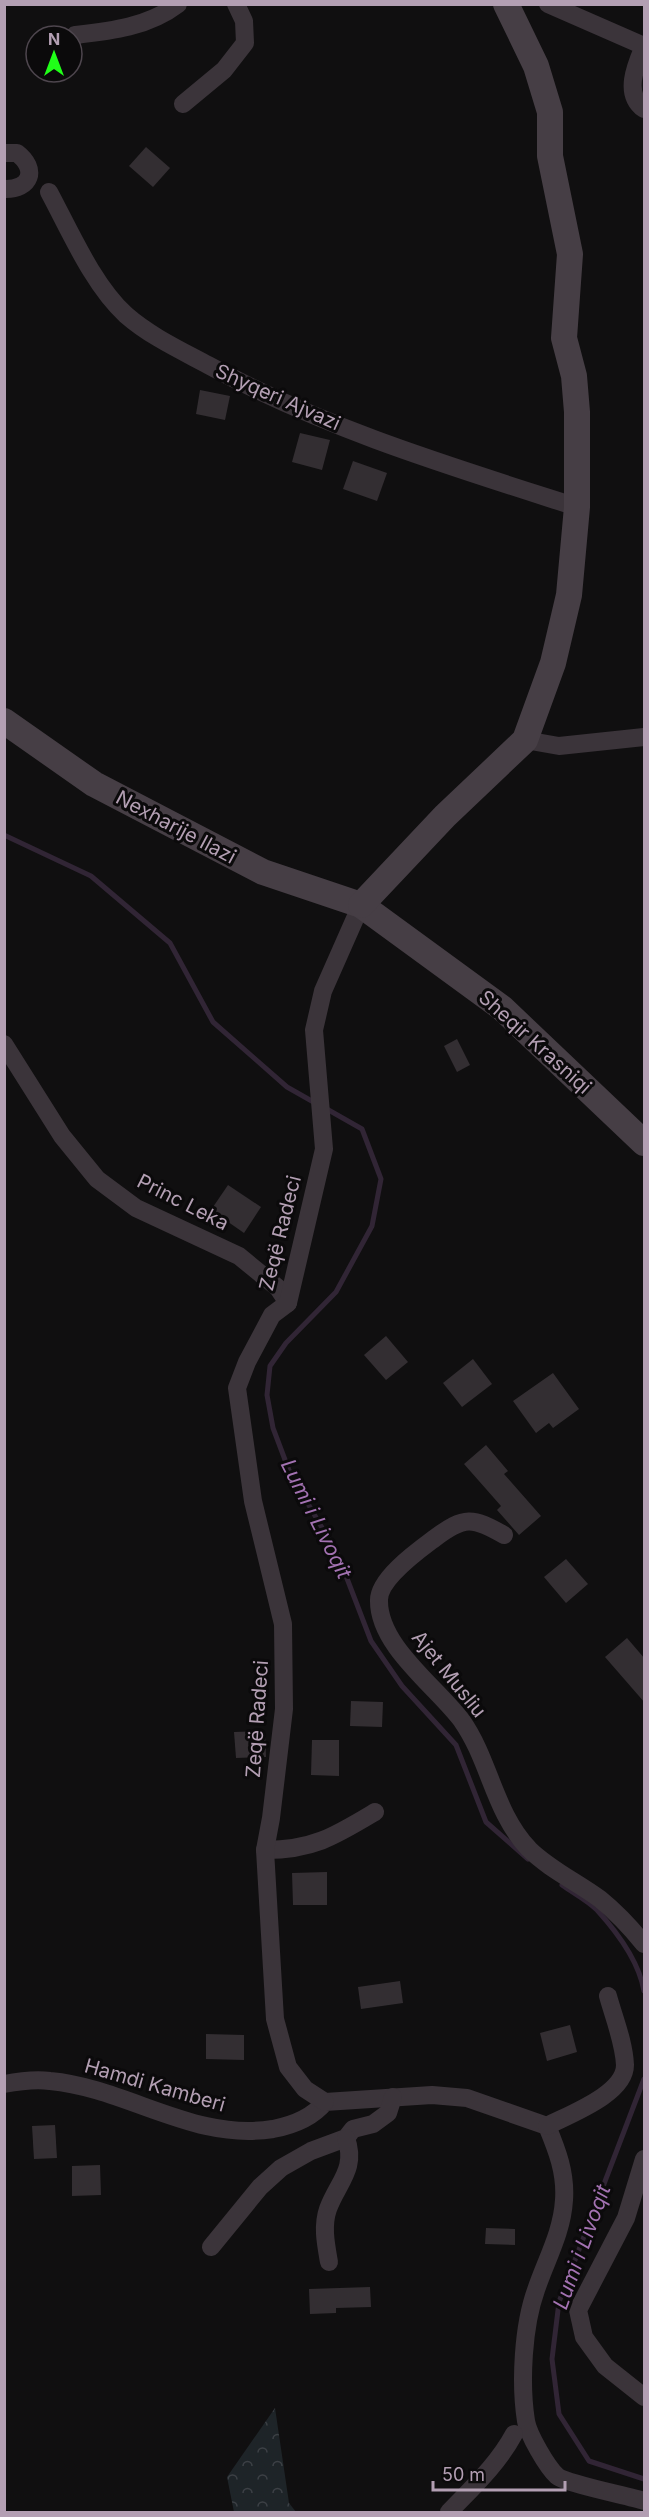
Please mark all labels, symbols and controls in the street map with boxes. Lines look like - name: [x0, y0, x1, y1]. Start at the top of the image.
- north arrow: [24, 24, 84, 84]
- text: N: [48, 29, 60, 49]
- street label: Shyqeri Ajvazi: [212, 359, 344, 435]
- street label: Nexharije Ilazi: [112, 785, 240, 869]
- street label: Sheqir Krasniqi: [474, 985, 596, 1099]
- street label: Princ Leka: [133, 1169, 233, 1235]
- street label: Zeqë Radeci: [254, 1173, 306, 1293]
- water label: Lumi i Livoqit: [276, 1455, 358, 1584]
- street label: Ajet Musliu: [407, 1626, 491, 1722]
- street label: Zeqë Radeci: [241, 1659, 273, 1779]
- street label: Hamdi Kamberi: [82, 2053, 228, 2117]
- water label: Lumi i Livoqit: [547, 2180, 616, 2312]
- scale bar: [433, 2454, 565, 2492]
- text: 50 m: [442, 2464, 485, 2485]

